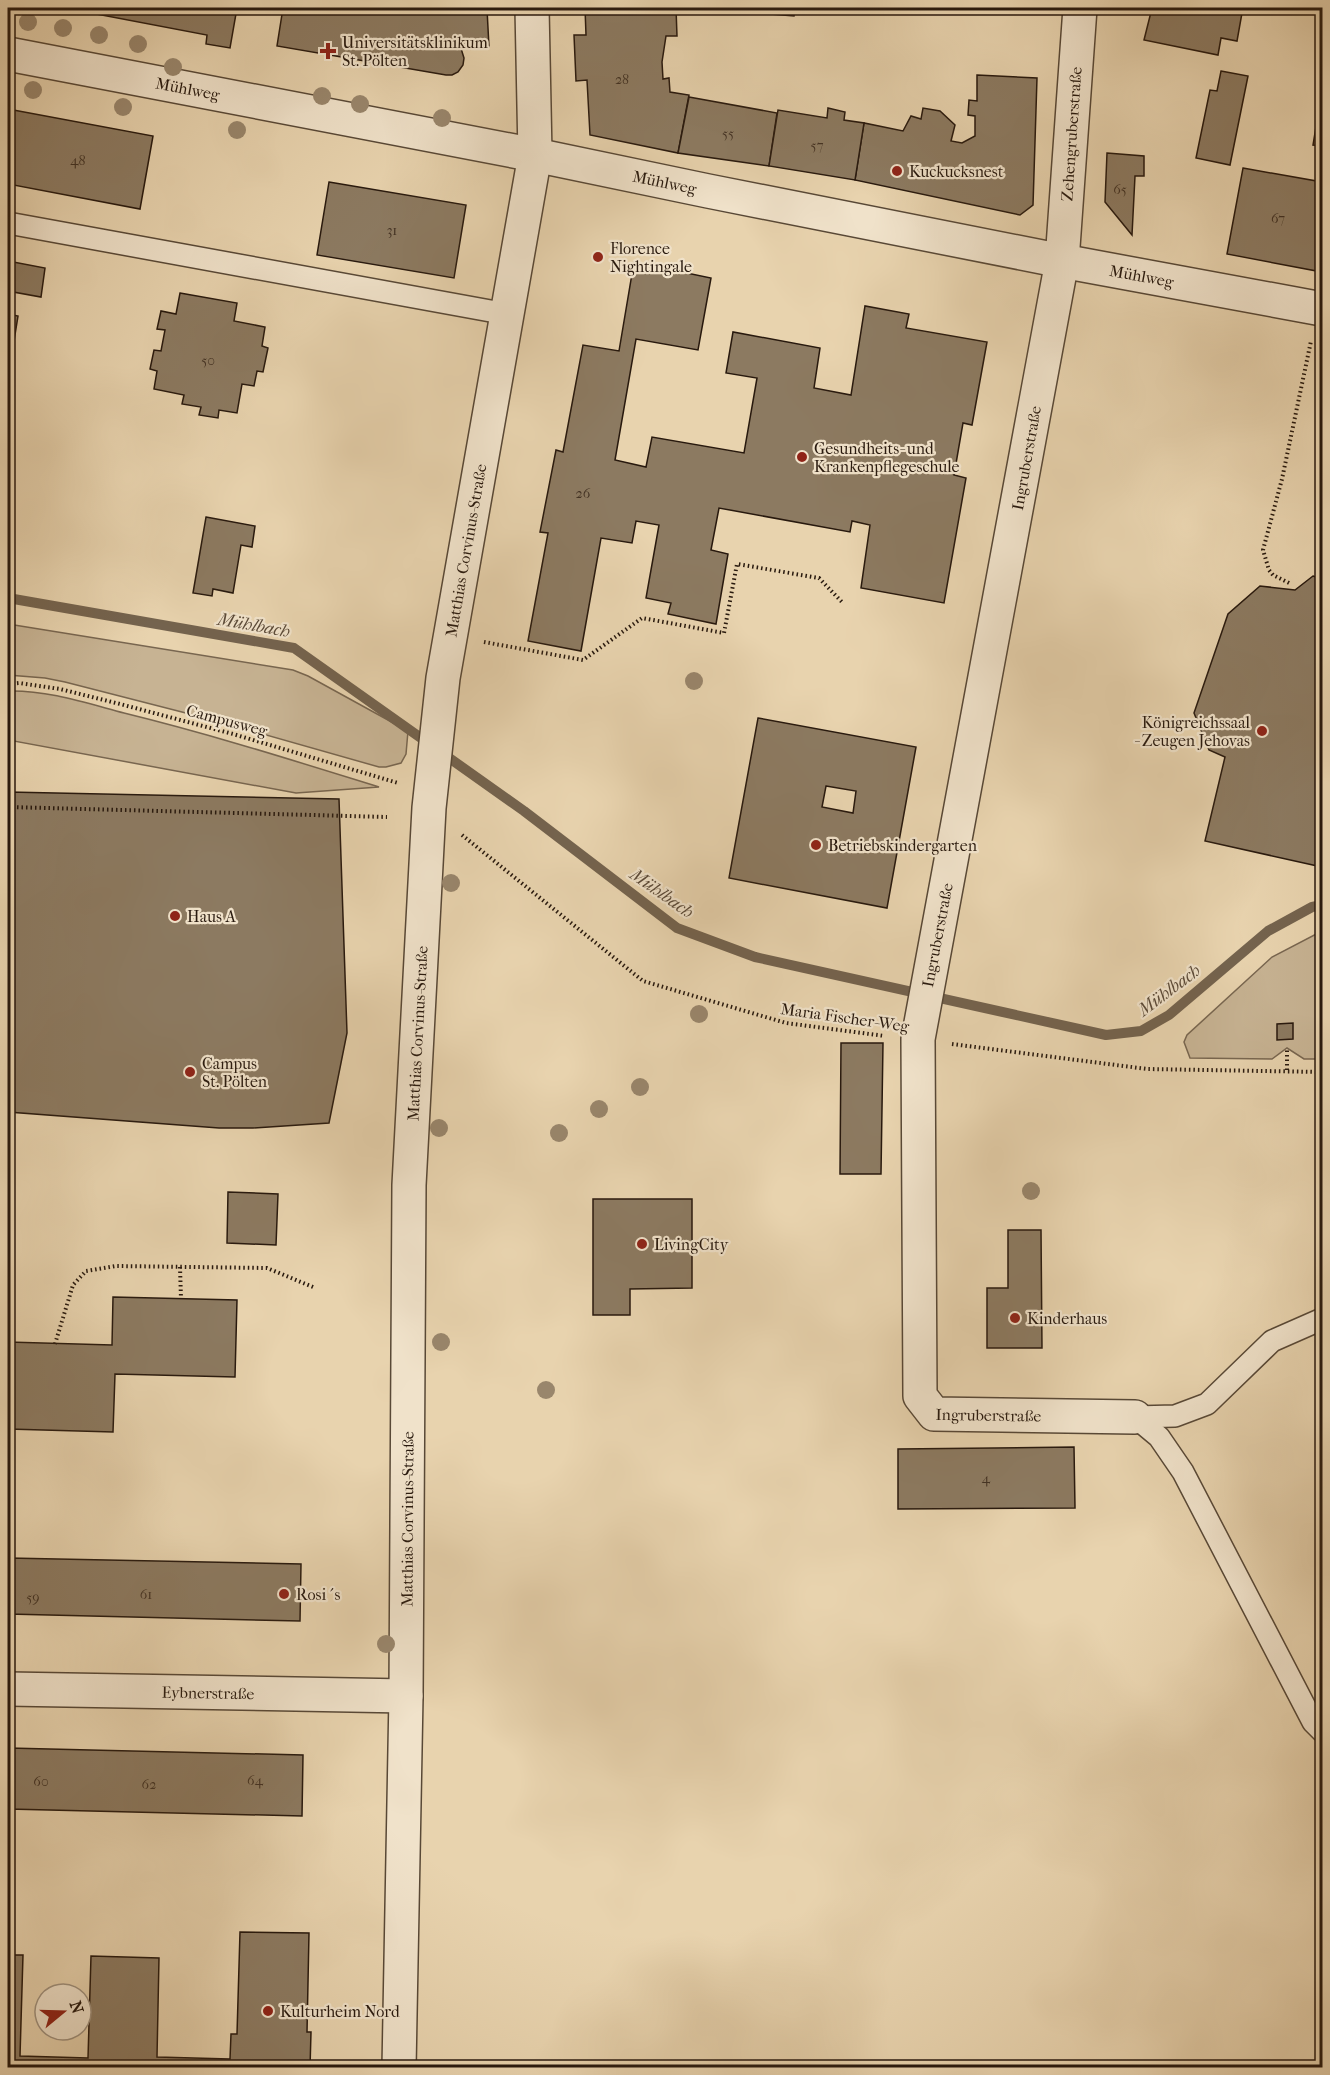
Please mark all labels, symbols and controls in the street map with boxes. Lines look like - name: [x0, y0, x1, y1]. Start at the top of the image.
- place label: Universitätsklinikum St. Pölten: [342, 33, 489, 70]
- marker: Universitätsklinikum St. Pölten: [319, 42, 337, 60]
- street label: Zehengruberstraße: [1057, 66, 1086, 202]
- house number: 28: [615, 71, 629, 88]
- street label: Mühlweg: [154, 74, 222, 104]
- house number: 55: [722, 125, 734, 142]
- house number: 57: [811, 137, 824, 154]
- house number: 48: [70, 152, 86, 169]
- place label: Kuckucksnest: [909, 162, 1004, 181]
- marker: Kuckucksnest: [890, 164, 904, 178]
- street label: Mühlweg: [631, 167, 699, 198]
- house number: 65: [1113, 181, 1127, 198]
- house number: 67: [1271, 210, 1285, 227]
- house number: 31: [387, 222, 397, 239]
- place label: Florence Nightingale: [610, 239, 692, 276]
- marker: Florence Nightingale: [591, 250, 605, 264]
- street label: Mühlweg: [1108, 261, 1175, 291]
- house number: 50: [201, 352, 215, 369]
- street label: Ingruberstraße: [1008, 404, 1045, 512]
- place label: Gesundheits- und Krankenpflegeschule: [814, 439, 960, 476]
- marker: Gesundheits- und Krankenpflegeschule: [795, 450, 809, 464]
- street label: Matthias Corvinus-Straße: [441, 462, 491, 638]
- house number: 26: [576, 485, 591, 502]
- water label: Mühlbach: [214, 608, 292, 642]
- street label: Campusweg: [184, 701, 270, 741]
- place label: Königreichssaal - Zeugen Jehovas: [1134, 713, 1251, 750]
- marker: Königreichssaal - Zeugen Jehovas: [1255, 724, 1269, 738]
- place label: Betriebskindergarten: [828, 836, 978, 855]
- marker: Betriebskindergarten: [809, 838, 823, 852]
- water label: Mühlbach: [624, 863, 698, 923]
- street label: Ingruberstraße: [918, 881, 957, 989]
- place label: Haus A: [187, 907, 236, 926]
- marker: Haus A: [168, 909, 182, 923]
- street label: Matthias Corvinus-Straße: [403, 945, 432, 1121]
- water label: Mühlbach: [1132, 960, 1205, 1022]
- street label: Maria Fischer-Weg: [779, 999, 911, 1036]
- place label: Campus St. Pölten: [202, 1054, 268, 1091]
- marker: Campus St. Pölten: [183, 1065, 197, 1079]
- place label: LivingCity: [654, 1235, 729, 1254]
- marker: LivingCity: [635, 1237, 649, 1251]
- place label: Kinderhaus: [1027, 1309, 1107, 1328]
- marker: Kinderhaus: [1008, 1311, 1022, 1325]
- street label: Ingruberstraße: [935, 1405, 1041, 1426]
- street label: Matthias Corvinus-Straße: [398, 1431, 418, 1607]
- house number: 4: [982, 1470, 991, 1487]
- place label: Rosi´s: [296, 1585, 341, 1604]
- house number: 61: [140, 1586, 152, 1603]
- marker: Rosi´s: [277, 1587, 291, 1601]
- house number: 59: [26, 1589, 40, 1606]
- street label: Eybnerstraße: [161, 1683, 255, 1703]
- house number: 64: [247, 1772, 264, 1789]
- house number: 60: [33, 1773, 49, 1790]
- house number: 62: [142, 1776, 156, 1793]
- north arrow: [33, 1982, 93, 2042]
- text: N: [66, 1998, 88, 2017]
- place label: Kulturheim Nord: [280, 2002, 400, 2021]
- marker: Kulturheim Nord: [261, 2004, 275, 2018]

